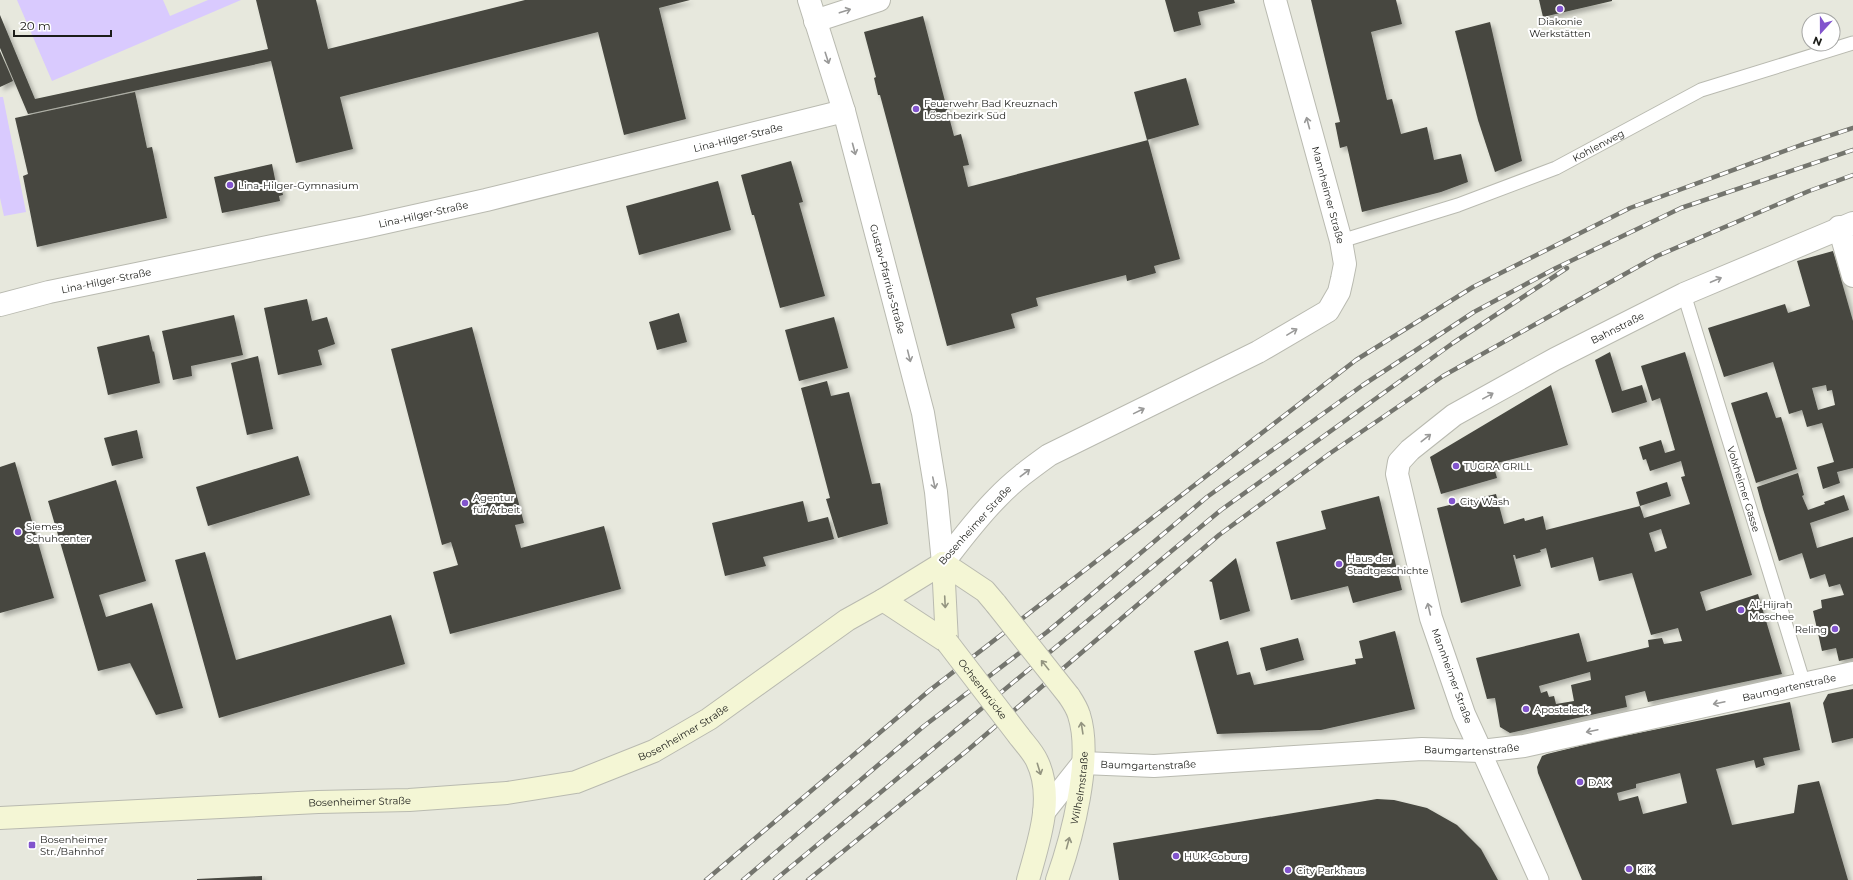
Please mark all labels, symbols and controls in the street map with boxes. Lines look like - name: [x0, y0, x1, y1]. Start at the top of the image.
- marker: Diakonie Werkstätten: [1555, 4, 1565, 14]
- one-way arrow: [838, 7, 851, 14]
- scale bar: [14, 12, 111, 38]
- north arrow: [1801, 12, 1841, 52]
- place label: Diakonie Werkstätten: [1529, 15, 1591, 40]
- text: 20 m: [20, 18, 51, 33]
- text: N: [1811, 33, 1824, 49]
- one-way arrow: [824, 51, 831, 64]
- place label: Feuerwehr Bad Kreuznach Löschbezirk Süd: [924, 97, 1058, 122]
- marker: Feuerwehr Bad Kreuznach Löschbezirk Süd: [911, 104, 921, 114]
- one-way arrow: [1304, 116, 1312, 129]
- street label: Lina-Hilger-Straße: [692, 120, 784, 155]
- street label: Kohlenweg: [1570, 126, 1626, 165]
- one-way arrow: [851, 142, 859, 155]
- street label: Mannheimer Straße: [1309, 145, 1347, 245]
- place label: Lina-Hilger-Gymnasium: [238, 179, 359, 192]
- marker: Lina-Hilger-Gymnasium: [225, 180, 235, 190]
- street label: Lina-Hilger-Straße: [377, 198, 469, 230]
- street label: Gustav-Pfarrius-Straße: [867, 223, 909, 335]
- street label: Lina-Hilger-Straße: [60, 265, 152, 296]
- one-way arrow: [1709, 276, 1721, 283]
- street label: Bahnstraße: [1588, 309, 1646, 347]
- one-way arrow: [1286, 328, 1298, 336]
- one-way arrow: [905, 349, 913, 362]
- one-way arrow: [1482, 392, 1494, 400]
- one-way arrow: [1133, 407, 1145, 414]
- one-way arrow: [1420, 433, 1431, 442]
- street label: Volxheimer Gasse: [1725, 445, 1763, 533]
- place label: TUGRA GRILL: [1464, 460, 1532, 473]
- marker: TUGRA GRILL: [1451, 461, 1461, 471]
- one-way arrow: [1019, 469, 1030, 477]
- one-way arrow: [930, 476, 938, 489]
- street label: Bosenheimer Straße: [936, 482, 1014, 568]
- place label: Agentur für Arbeit: [473, 491, 520, 516]
- place label: City Wash: [1460, 495, 1510, 508]
- marker: City Wash: [1447, 496, 1457, 506]
- marker: Agentur für Arbeit: [460, 498, 470, 508]
- place label: Siemes Schuhcenter: [26, 520, 90, 545]
- marker: Siemes Schuhcenter: [13, 527, 23, 537]
- place label: Haus der Stadtgeschichte: [1347, 552, 1428, 577]
- marker: Haus der Stadtgeschichte: [1334, 559, 1344, 569]
- one-way arrow: [941, 595, 948, 608]
- place label: Al-Hijrah Moschee: [1749, 598, 1794, 623]
- one-way arrow: [1424, 603, 1432, 616]
- marker: Al-Hijrah Moschee: [1736, 605, 1746, 615]
- place label: Reling: [1795, 623, 1827, 636]
- marker: Reling: [1830, 624, 1840, 634]
- street label: Mannheimer Straße: [1429, 627, 1475, 725]
- street label: Ochsenbrücke: [955, 656, 1010, 722]
- one-way arrow: [1041, 660, 1050, 670]
- street label: Baumgartenstraße: [1741, 670, 1837, 704]
- one-way arrow: [1713, 699, 1726, 707]
- street label: Bosenheimer Straße: [636, 701, 731, 763]
- place label: Aposteleck: [1534, 703, 1589, 716]
- marker: Aposteleck: [1521, 704, 1531, 714]
- one-way arrow: [1078, 722, 1086, 735]
- one-way arrow: [1586, 727, 1599, 735]
- street label: Baumgartenstraße: [1424, 740, 1520, 758]
- street label: Wilhelmstraße: [1067, 751, 1090, 826]
- street label: Baumgartenstraße: [1100, 757, 1196, 773]
- one-way arrow: [1036, 762, 1043, 775]
- place label: DAK: [1588, 776, 1611, 789]
- marker: DAK: [1575, 777, 1585, 787]
- street label: Bosenheimer Straße: [308, 793, 411, 809]
- place label: Bosenheimer Str./Bahnhof: [40, 833, 108, 858]
- one-way arrow: [1065, 836, 1072, 849]
- marker: Bosenheimer Str./Bahnhof: [27, 840, 37, 850]
- place label: HUK-Coburg: [1184, 850, 1248, 863]
- marker: HUK-Coburg: [1171, 851, 1181, 861]
- place label: KiK: [1637, 863, 1655, 876]
- place label: City Parkhaus: [1296, 864, 1365, 877]
- marker: KiK: [1624, 864, 1634, 874]
- marker: City Parkhaus: [1283, 865, 1293, 875]

